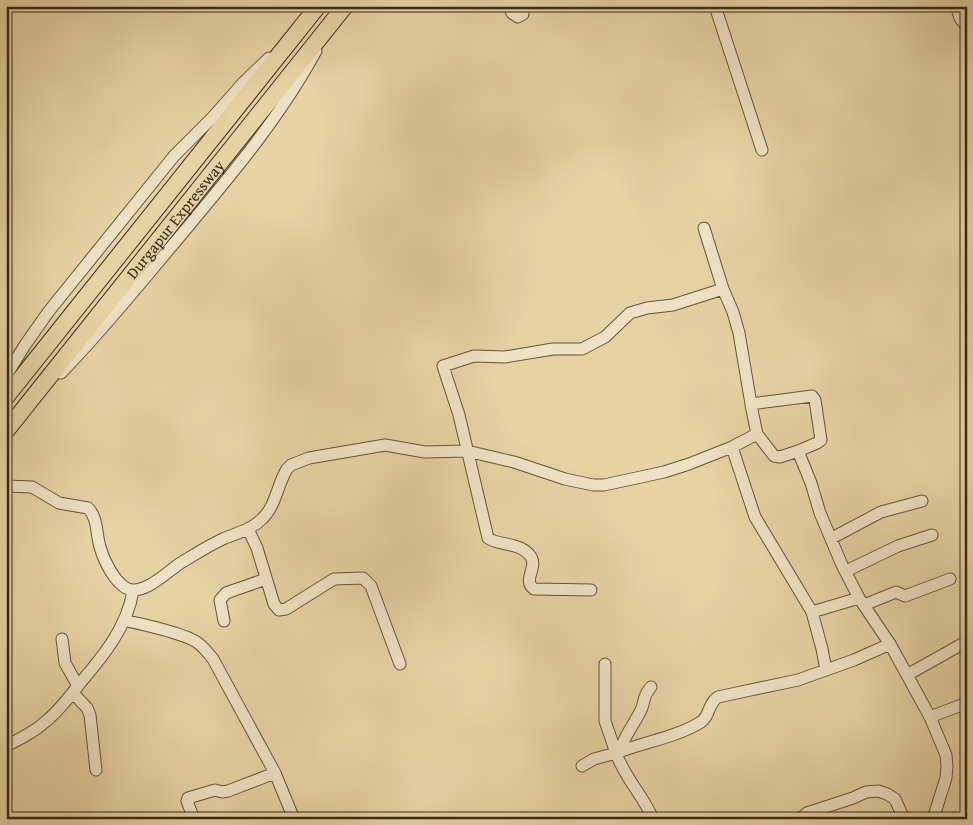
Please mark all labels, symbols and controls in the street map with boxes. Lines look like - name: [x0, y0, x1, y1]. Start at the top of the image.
- street label: Durgapur Expressway: [120, 155, 230, 284]

